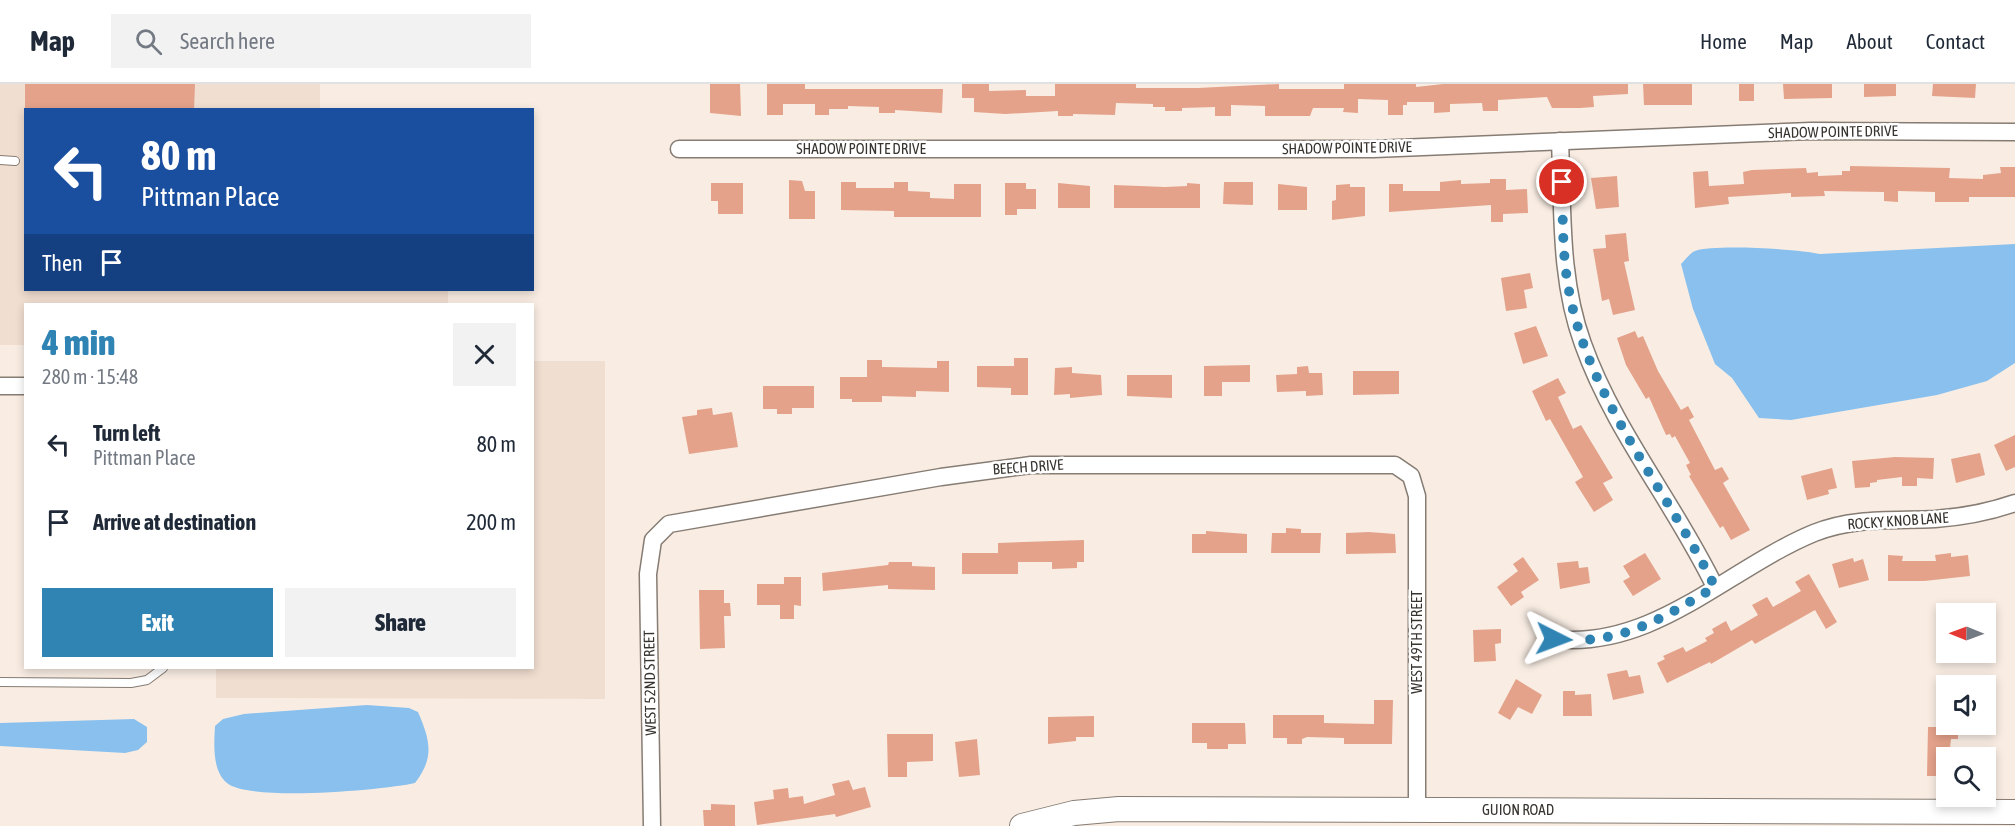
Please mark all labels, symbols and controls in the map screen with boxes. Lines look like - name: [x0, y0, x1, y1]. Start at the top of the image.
- search box: [111, 14, 531, 68]
- text: Map: [30, 25, 75, 57]
- icon: search: [132, 25, 165, 58]
- text: Search here: [180, 28, 275, 54]
- text: Home: [1700, 29, 1747, 53]
- text: Map: [1780, 29, 1814, 53]
- text: About: [1847, 29, 1893, 53]
- text: Contact: [1926, 29, 1985, 53]
- street label: SHADOW POINTE DRIVE: [1768, 122, 1899, 141]
- text: 80 m: [141, 131, 216, 179]
- icon: left: [42, 132, 120, 210]
- street label: SHADOW POINTE DRIVE: [1282, 138, 1413, 157]
- street label: SHADOW POINTE DRIVE: [796, 140, 926, 157]
- pin: [1536, 156, 1587, 207]
- icon: arrive: [1545, 165, 1578, 198]
- text: Pittman Place: [141, 181, 279, 212]
- icon: arrive: [95, 246, 128, 279]
- text: Then: [42, 250, 83, 276]
- text: 4 min: [42, 321, 116, 363]
- button: close: [453, 323, 516, 386]
- text: 280 m · 15:48: [42, 365, 138, 388]
- text: Turn left: [93, 420, 160, 446]
- icon: left: [42, 428, 75, 461]
- text: 80 m: [476, 431, 516, 457]
- text: Pittman Place: [93, 446, 196, 469]
- street label: BEECH DRIVE: [992, 456, 1065, 477]
- icon: arrive: [42, 506, 75, 539]
- street label: ROCKY KNOB LANE: [1847, 508, 1950, 533]
- text: Arrive at destination: [93, 509, 256, 535]
- text: 200 m: [466, 509, 516, 535]
- button: Exit: [42, 588, 273, 657]
- button: Share: [285, 588, 516, 657]
- street label: WEST 49TH STREET: [1408, 590, 1425, 694]
- north arrow: [1936, 603, 1996, 663]
- map controls: [1936, 603, 1996, 807]
- position arrow: [1522, 607, 1586, 671]
- street label: WEST 52ND STREET: [640, 630, 659, 736]
- button: sound: [1936, 675, 1996, 735]
- button: search: [1936, 747, 1996, 807]
- street label: GUION ROAD: [1482, 801, 1554, 818]

